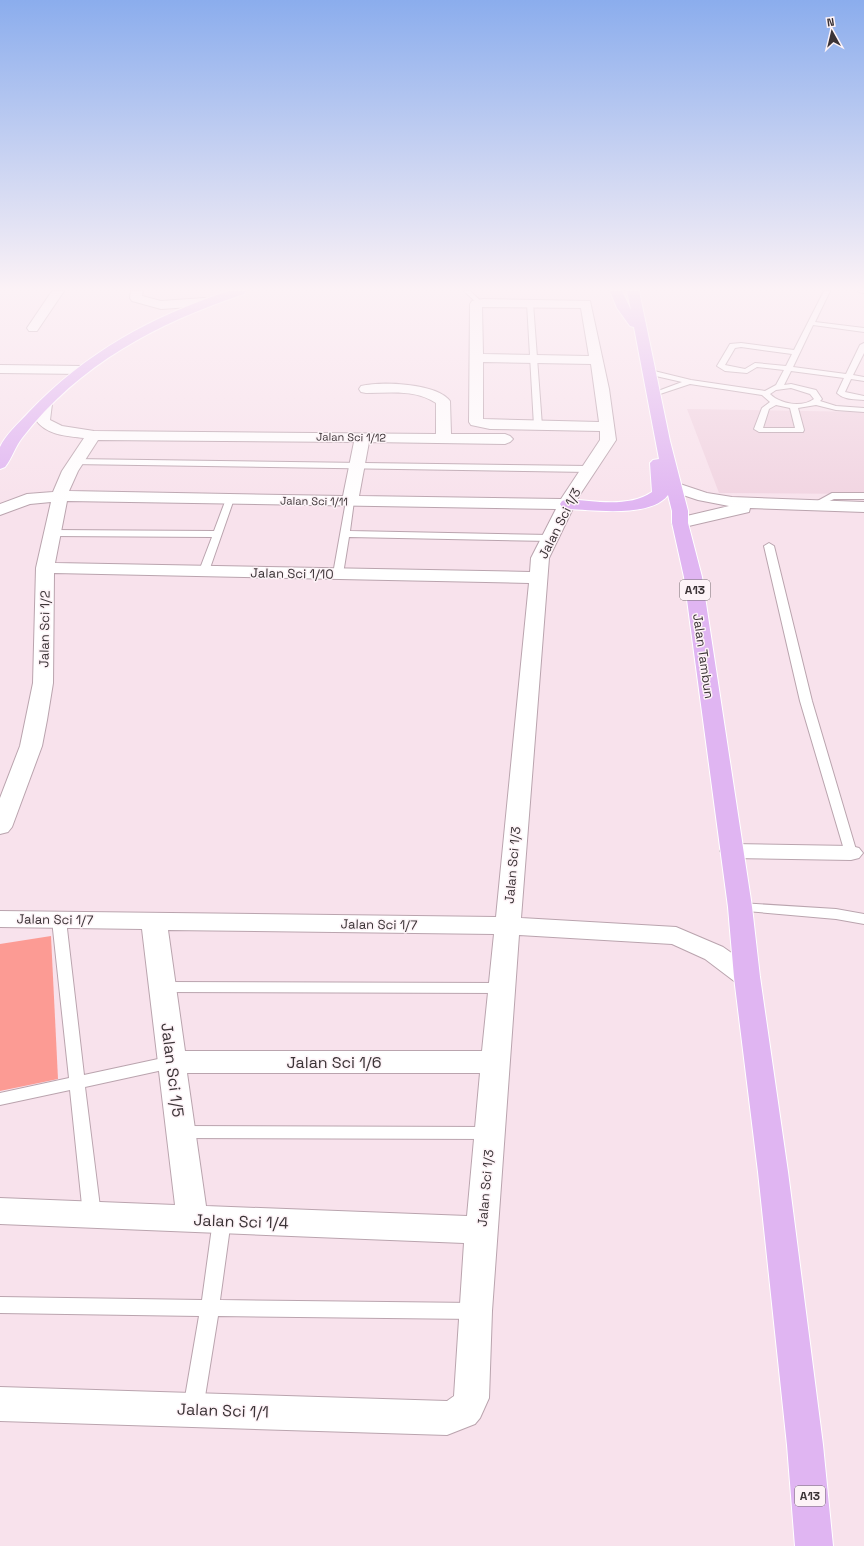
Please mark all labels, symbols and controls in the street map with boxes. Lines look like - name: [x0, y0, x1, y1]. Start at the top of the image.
- north arrow: [812, 12, 852, 52]
- text: N: [826, 15, 835, 30]
- street label: Jalan Sci 1/12: [316, 429, 386, 445]
- street label: Jalan Sci 1/3: [534, 485, 585, 561]
- street label: Jalan Sci 1/11: [280, 493, 348, 509]
- street label: Jalan Sci 1/10: [250, 564, 334, 583]
- road number: A13: [680, 580, 710, 600]
- street label: Jalan Sci 1/2: [35, 590, 54, 668]
- street label: Jalan Tambun: [689, 612, 718, 700]
- street label: Jalan Sci 1/3: [501, 826, 524, 904]
- street label: Jalan Sci 1/7: [17, 910, 93, 929]
- street label: Jalan Sci 1/7: [341, 915, 417, 934]
- street label: Jalan Sci 1/5: [156, 1022, 189, 1118]
- street label: Jalan Sci 1/6: [286, 1052, 382, 1073]
- street label: Jalan Sci 1/3: [474, 1149, 497, 1227]
- street label: Jalan Sci 1/4: [193, 1209, 289, 1234]
- street label: Jalan Sci 1/1: [177, 1398, 269, 1423]
- road number: A13: [795, 1486, 825, 1506]

